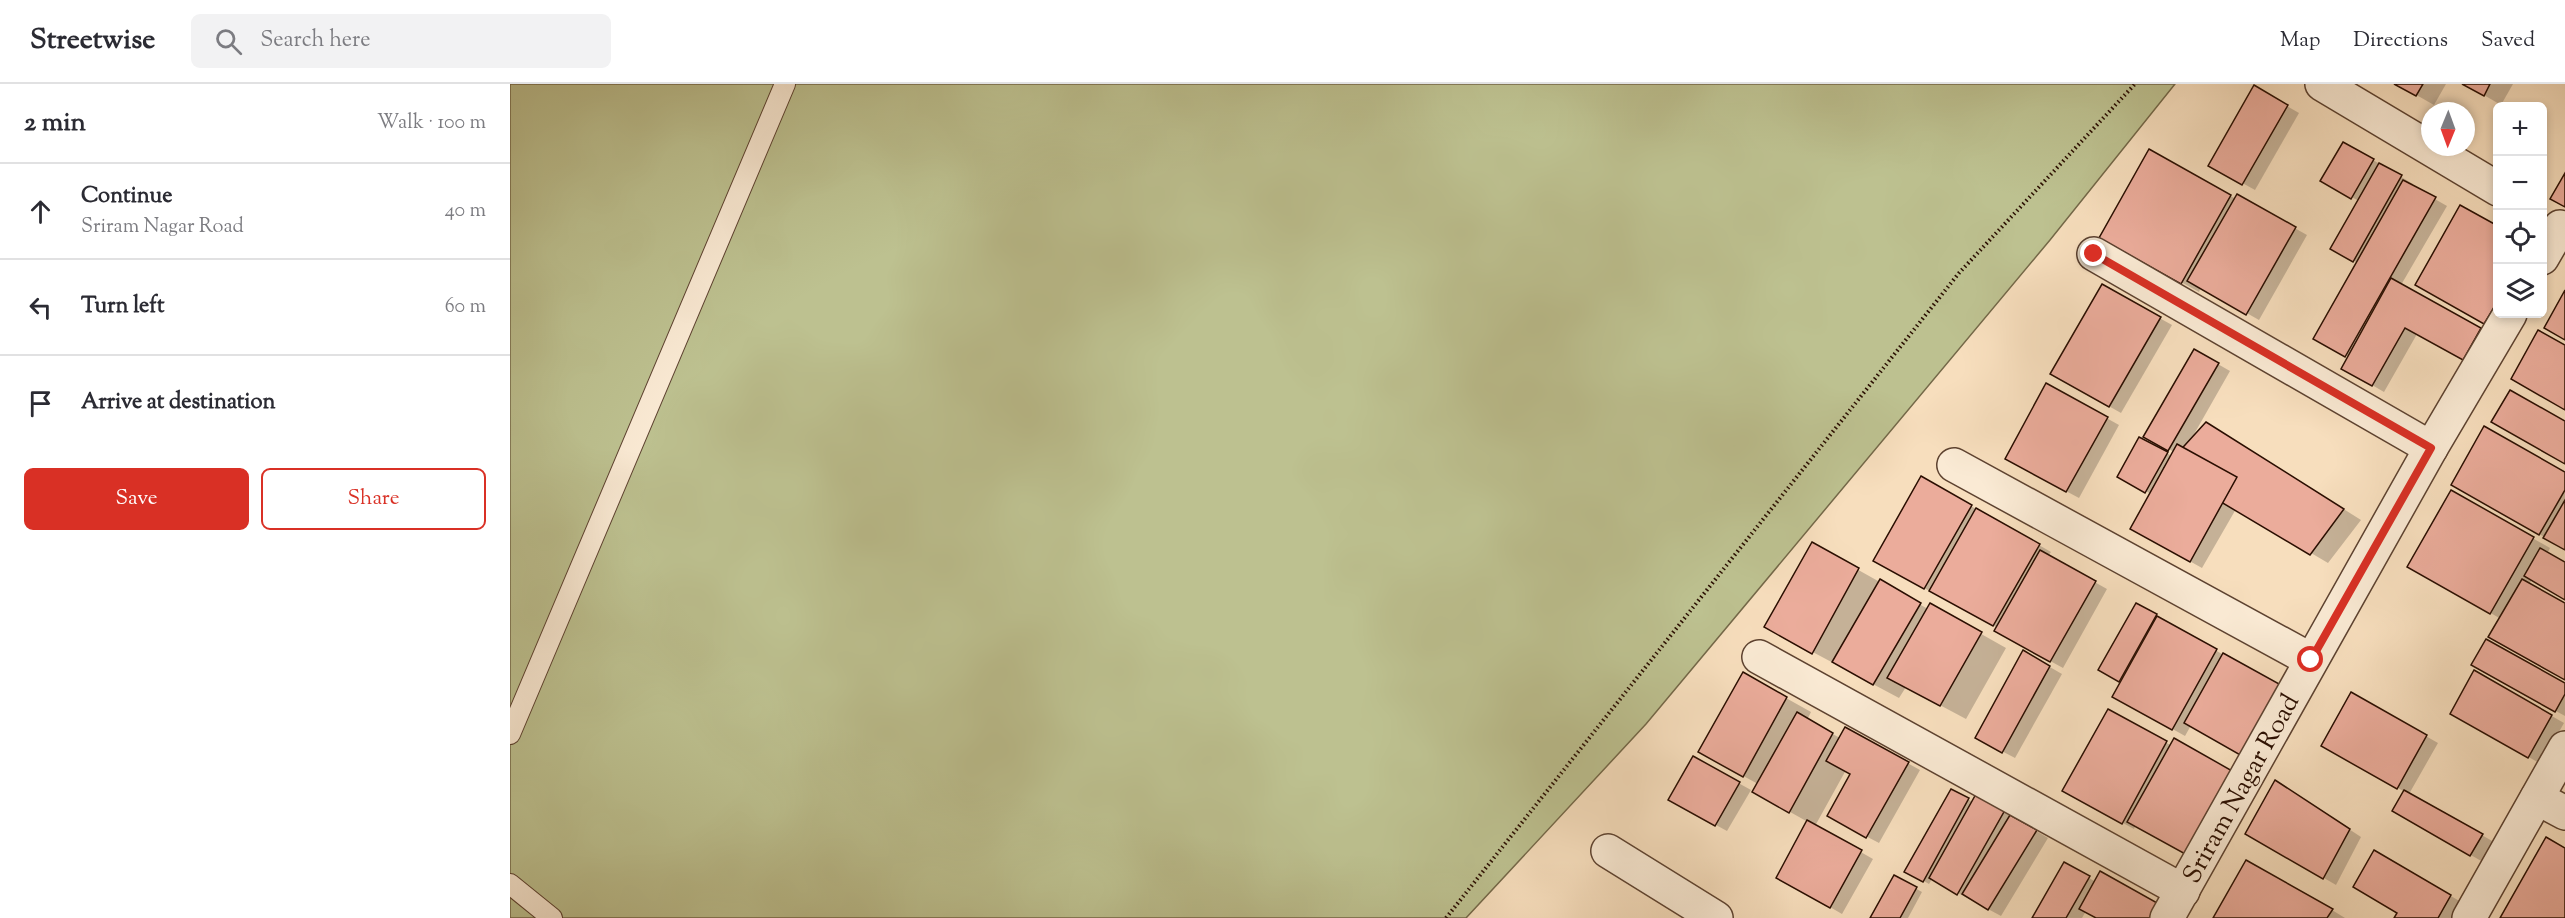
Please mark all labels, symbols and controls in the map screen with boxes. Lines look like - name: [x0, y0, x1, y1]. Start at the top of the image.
- search box: [191, 14, 611, 68]
- text: Streetwise: [30, 21, 155, 61]
- icon: search: [212, 25, 245, 58]
- text: Search here: [260, 25, 371, 57]
- text: Map: [2280, 26, 2320, 56]
- text: Directions: [2353, 26, 2448, 56]
- text: Saved: [2481, 26, 2535, 56]
- north arrow: [2421, 102, 2475, 156]
- map controls: [2493, 102, 2547, 318]
- button: +: [2493, 102, 2547, 156]
- text: 2 min: [24, 105, 86, 142]
- text: Walk · 100 m: [377, 109, 486, 138]
- button: −: [2493, 156, 2547, 210]
- text: Continue: [81, 181, 172, 213]
- icon: ahead: [24, 195, 57, 228]
- text: 40 m: [445, 197, 486, 226]
- button: locate: [2493, 210, 2547, 264]
- text: Sriram Nagar Road: [81, 213, 244, 242]
- route end: [2080, 240, 2106, 266]
- button: layers: [2493, 264, 2547, 318]
- icon: left: [24, 291, 57, 324]
- text: Turn left: [81, 291, 164, 323]
- text: 60 m: [445, 293, 486, 322]
- icon: arrive: [24, 387, 57, 420]
- text: Arrive at destination: [81, 387, 276, 419]
- button: Save: [24, 468, 249, 530]
- button: Share: [261, 468, 486, 530]
- route start: [2297, 646, 2323, 672]
- street label: Sriram Nagar Road: [2175, 687, 2310, 891]

